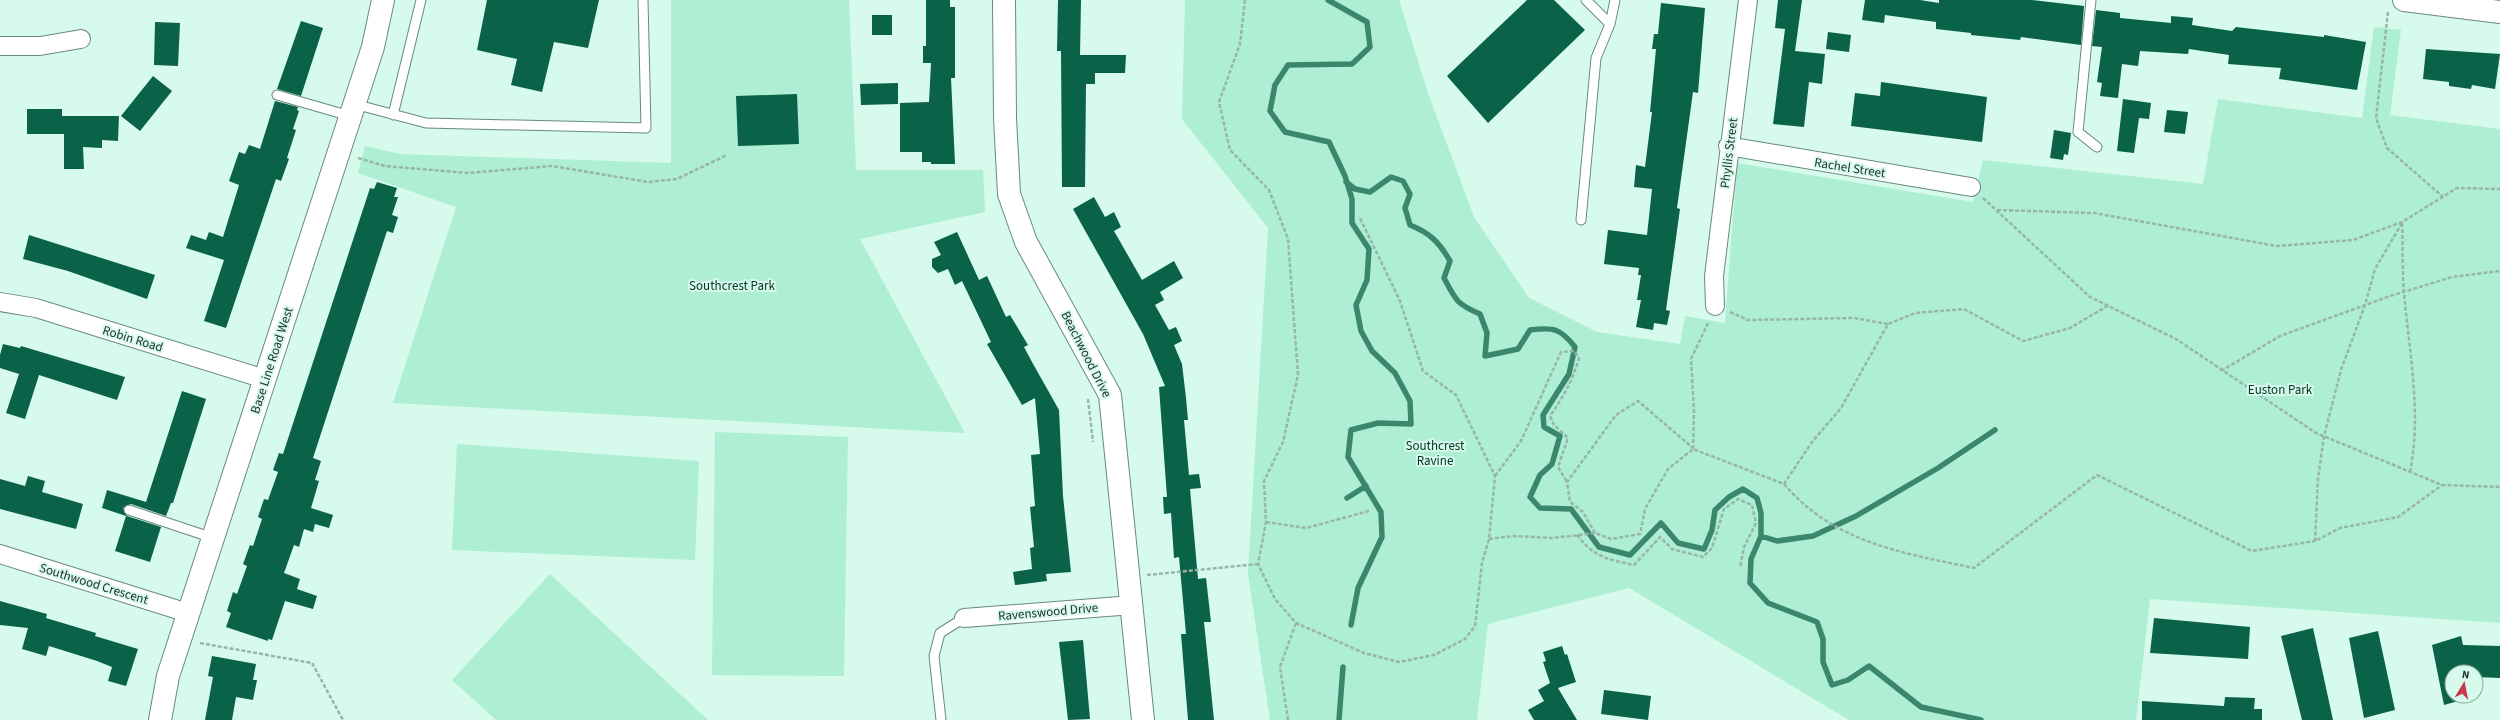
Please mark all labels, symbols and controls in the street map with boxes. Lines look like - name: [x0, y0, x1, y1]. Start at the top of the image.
- street label: Phyllis Street: [1716, 116, 1742, 189]
- street label: Rachel Street: [1813, 153, 1887, 183]
- park label: Southcrest Park: [689, 277, 775, 295]
- street label: Base Line Road West: [246, 304, 298, 416]
- street label: Beachwood Drive: [1057, 308, 1116, 401]
- street label: Robin Road: [100, 321, 165, 357]
- park label: Euston Park: [2248, 381, 2313, 399]
- park label: Southcrest Ravine: [1406, 437, 1465, 470]
- street label: Southwood Crescent: [37, 559, 151, 609]
- street label: Ravenswood Drive: [997, 599, 1099, 625]
- north arrow: [2444, 664, 2484, 704]
- text: N: [2461, 667, 2471, 683]

